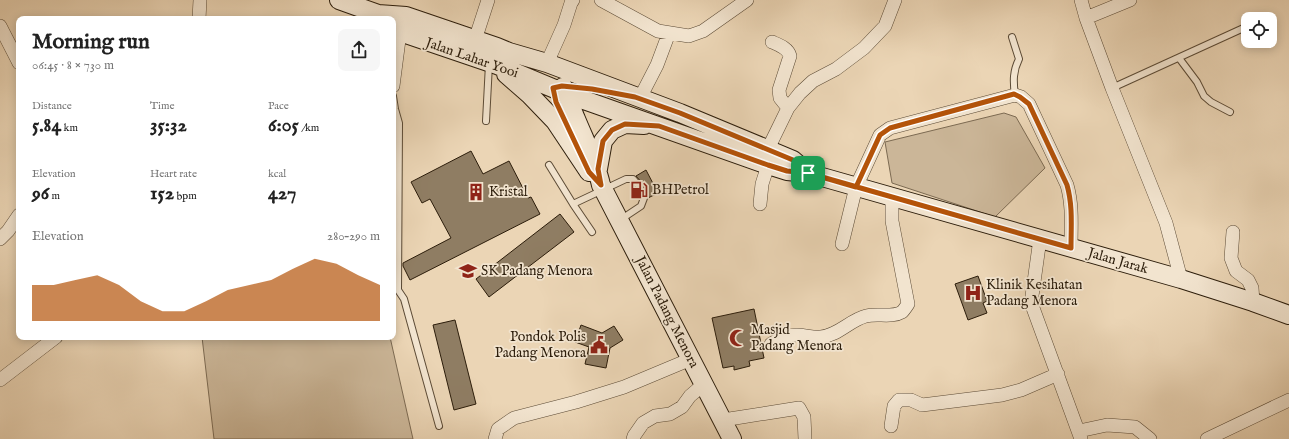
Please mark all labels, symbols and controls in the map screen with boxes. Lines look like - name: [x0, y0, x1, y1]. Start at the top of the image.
- map controls: [1241, 12, 1277, 48]
- button: locate: [1241, 12, 1277, 48]
- text: Morning run: [32, 28, 150, 56]
- button: share: [338, 29, 380, 71]
- street label: Jalan Lahar Yooi: [421, 33, 521, 82]
- text: 06:45 · 8 × 730 m: [32, 57, 114, 74]
- text: Distance: [32, 99, 72, 113]
- text: Time: [150, 99, 174, 113]
- text: Pace: [268, 99, 289, 113]
- text: 5.84: [32, 113, 61, 138]
- text: 35:32: [150, 113, 187, 138]
- text: 6:05: [268, 113, 299, 138]
- text: km: [61, 121, 78, 135]
- text: /km: [299, 121, 319, 135]
- pin: [791, 156, 825, 190]
- icon: arrive: [797, 162, 819, 184]
- text: Elevation: [32, 167, 76, 181]
- text: Heart rate: [150, 167, 197, 181]
- text: kcal: [268, 167, 286, 181]
- fuel station icon: BHPetrol: [629, 180, 649, 200]
- text: 96: [32, 181, 49, 206]
- text: 152: [150, 181, 174, 206]
- text: 427: [268, 181, 296, 206]
- place label: BHPetrol: [652, 181, 709, 199]
- building icon: Kristal: [466, 182, 486, 202]
- place label: Kristal: [489, 183, 528, 201]
- text: m: [49, 189, 60, 203]
- text: bpm: [174, 189, 197, 203]
- text: Elevation: [32, 228, 84, 245]
- text: 280–290 m: [327, 228, 380, 245]
- street label: Jalan Jarak: [1084, 243, 1151, 278]
- street label: Jalan Padang Menora: [630, 251, 703, 372]
- school or university icon: SK Padang Menora: [458, 261, 478, 281]
- place label: SK Padang Menora: [481, 262, 594, 280]
- place label: Klinik Kesihatan Padang Menora: [986, 276, 1083, 310]
- hospital icon: Klinik Kesihatan Padang Menora: [963, 283, 983, 303]
- place label: Masjid Padang Menora: [751, 321, 843, 355]
- place label: Pondok Polis Padang Menora: [495, 328, 587, 362]
- mosque icon: Masjid Padang Menora: [728, 328, 748, 348]
- public building icon: Pondok Polis Padang Menora: [589, 335, 609, 355]

